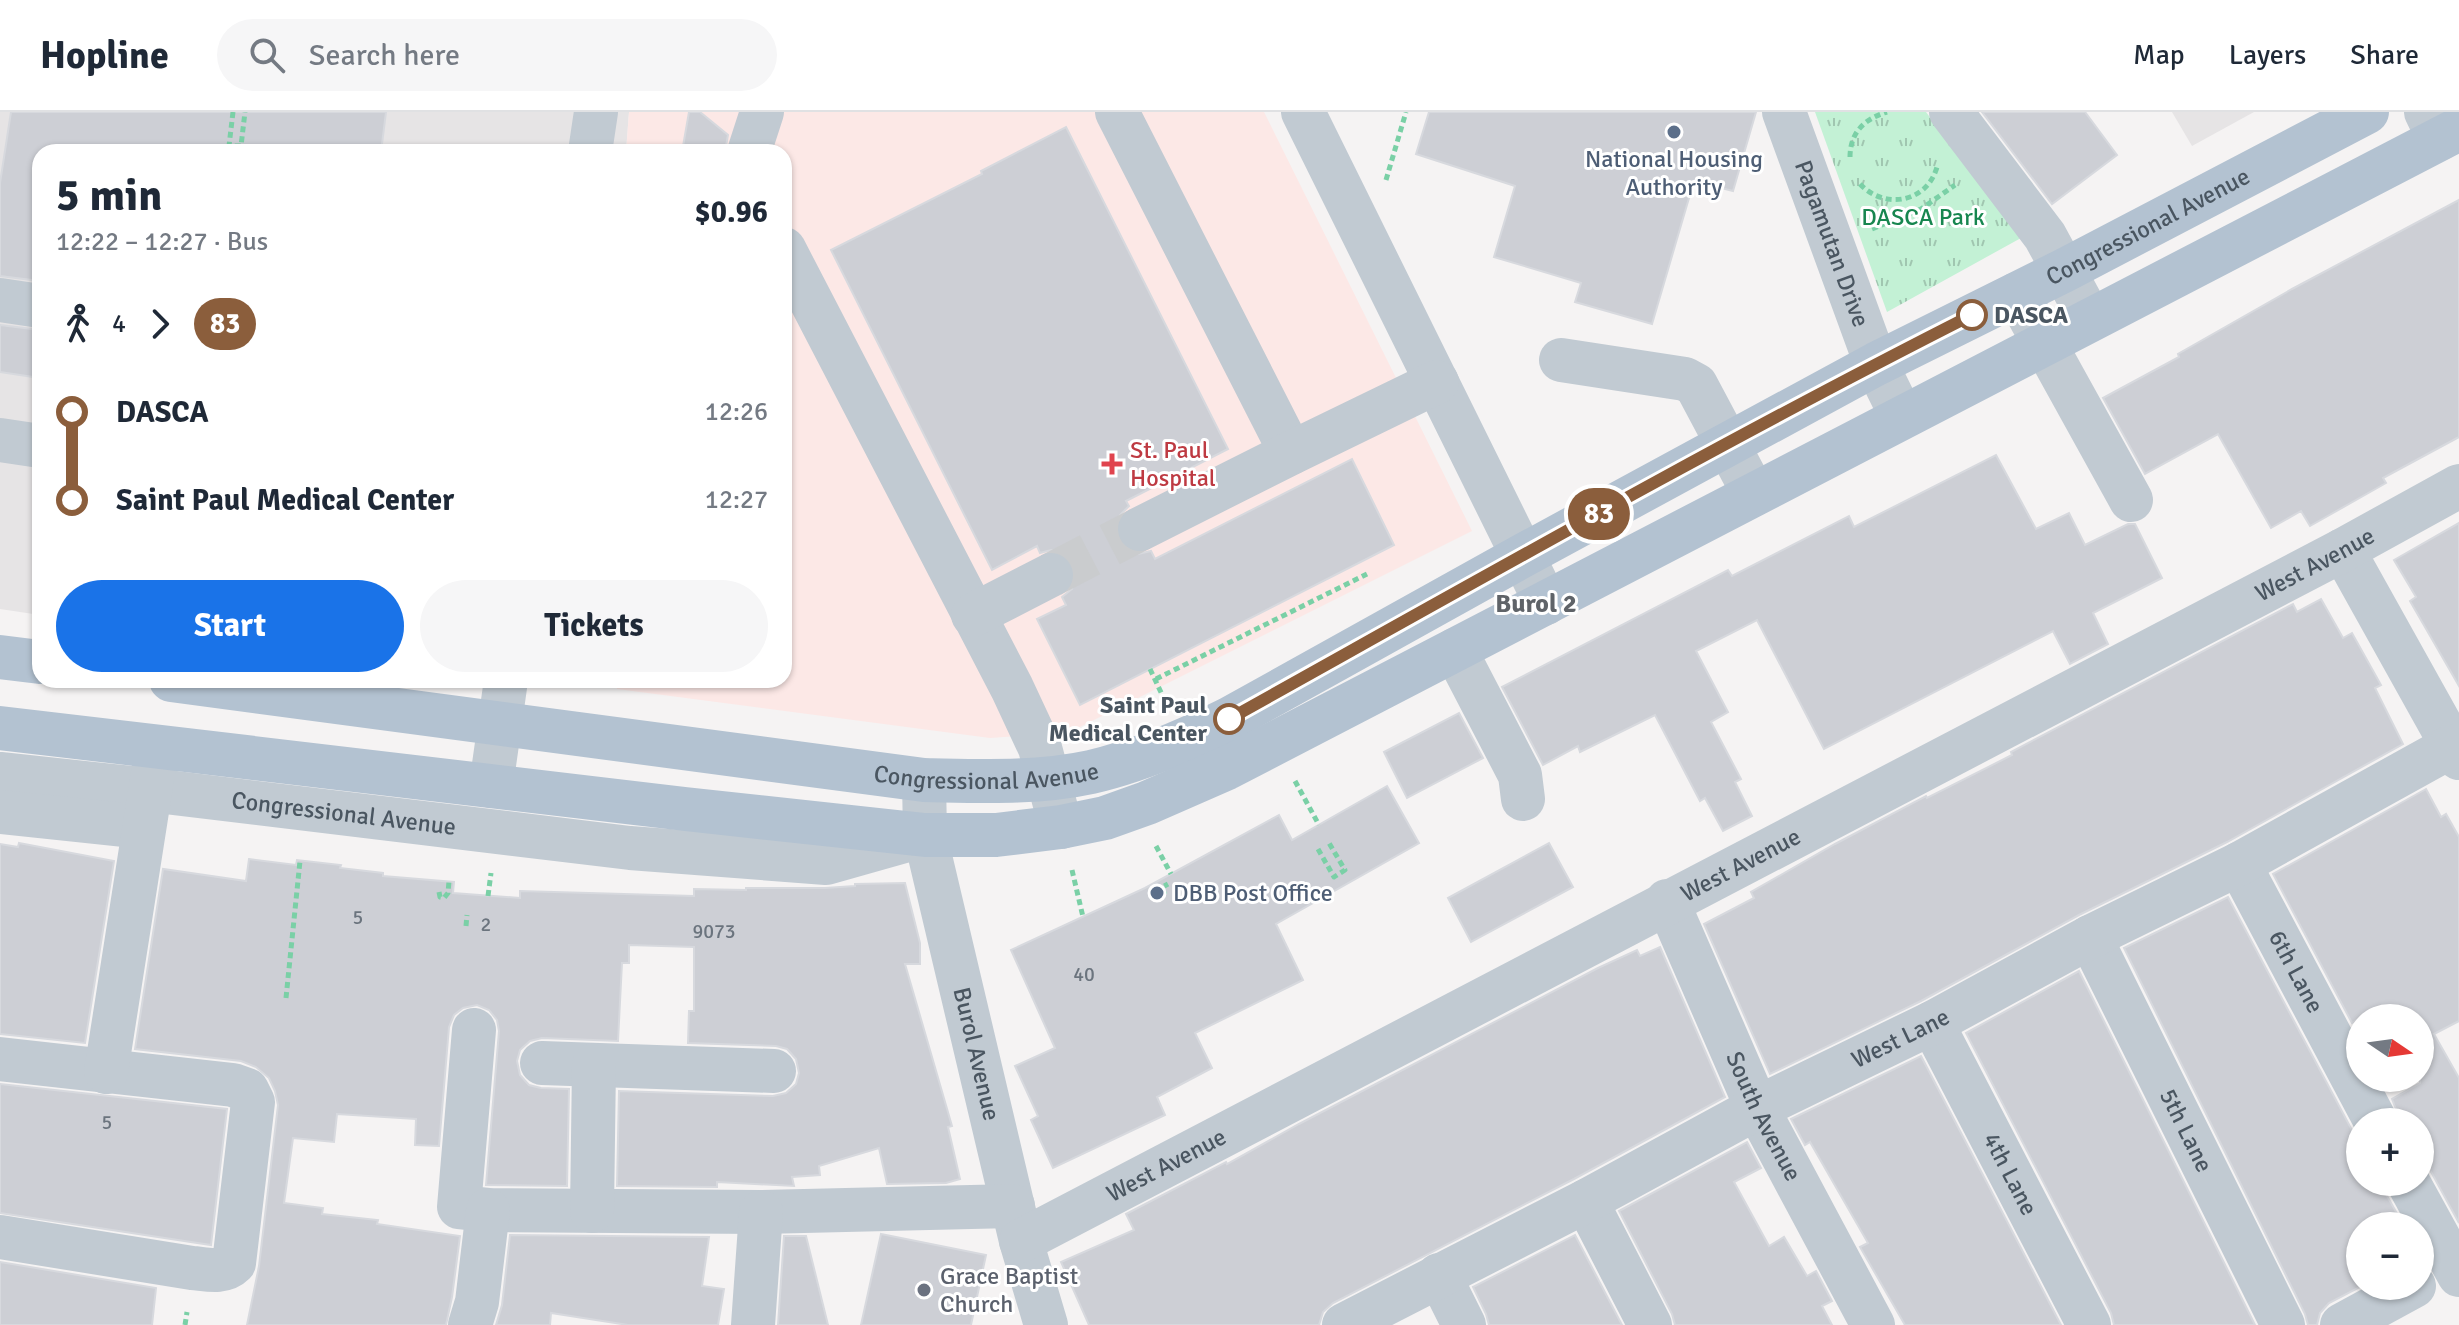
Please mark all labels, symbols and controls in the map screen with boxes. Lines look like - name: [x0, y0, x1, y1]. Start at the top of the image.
- search box: [217, 19, 777, 91]
- text: Hopline: [40, 32, 169, 79]
- icon: search: [245, 33, 289, 77]
- text: Search here: [309, 37, 460, 74]
- text: Map: [2133, 38, 2185, 72]
- text: Layers: [2229, 38, 2306, 72]
- text: Share: [2350, 38, 2419, 72]
- marker: National Housing Authority: [1665, 123, 1683, 141]
- place label: National Housing Authority: [1585, 144, 1763, 202]
- street label: Pagamutan Drive: [1788, 156, 1876, 331]
- street label: Congressional Avenue: [2041, 161, 2255, 292]
- text: 5 min: [56, 169, 162, 223]
- text: $0.96: [695, 194, 768, 231]
- park label: DASCA Park: [1861, 202, 1985, 232]
- text: 12:22 – 12:27 · Bus: [56, 226, 268, 258]
- marker: DASCA: [1957, 300, 1987, 330]
- place label: DASCA: [1994, 300, 2069, 330]
- icon: walk: [56, 302, 100, 346]
- icon: forward: [138, 302, 182, 346]
- text: 83: [210, 307, 240, 341]
- text: 4: [112, 308, 126, 340]
- text: DASCA: [116, 394, 209, 431]
- text: 12:26: [705, 396, 768, 428]
- place label: St. Paul Hospital: [1130, 435, 1216, 493]
- marker: St. Paul Hospital: [1101, 453, 1123, 475]
- text: Saint Paul Medical Center: [116, 482, 454, 519]
- text: 12:27: [705, 484, 768, 516]
- line badge: 83: [1563, 488, 1635, 540]
- text: 83: [1584, 497, 1614, 531]
- street label: West Avenue: [2250, 521, 2380, 608]
- button: Start: [56, 580, 404, 672]
- button: Tickets: [420, 580, 768, 672]
- district label: Burol 2: [1495, 588, 1577, 620]
- place label: Saint Paul Medical Center: [1049, 690, 1207, 748]
- marker: Saint Paul Medical Center: [1214, 704, 1244, 734]
- street label: Congressional Avenue: [872, 756, 1102, 796]
- street label: Congressional Avenue: [230, 785, 458, 842]
- street label: West Avenue: [1676, 821, 1806, 908]
- place label: DBB Post Office: [1173, 878, 1333, 908]
- marker: DBB Post Office: [1148, 884, 1166, 902]
- house number: 5: [353, 905, 363, 930]
- house number: 2: [481, 912, 491, 937]
- house number: 9073: [692, 919, 736, 944]
- street label: 6th Lane: [2262, 925, 2330, 1018]
- house number: 40: [1073, 962, 1095, 987]
- street label: Burol Avenue: [947, 984, 1007, 1124]
- street label: West Lane: [1847, 1001, 1955, 1075]
- north arrow: [2346, 1004, 2434, 1092]
- map controls: [2346, 1004, 2434, 1300]
- street label: South Avenue: [1719, 1047, 1808, 1186]
- street label: 5th Lane: [2153, 1084, 2220, 1177]
- button: +: [2346, 1108, 2434, 1196]
- house number: 5: [102, 1110, 112, 1135]
- street label: West Avenue: [1101, 1121, 1231, 1209]
- street label: 4th Lane: [1977, 1127, 2044, 1220]
- button: −: [2346, 1212, 2434, 1300]
- place label: Grace Baptist Church: [940, 1261, 1078, 1319]
- marker: Grace Baptist Church: [915, 1281, 933, 1299]

